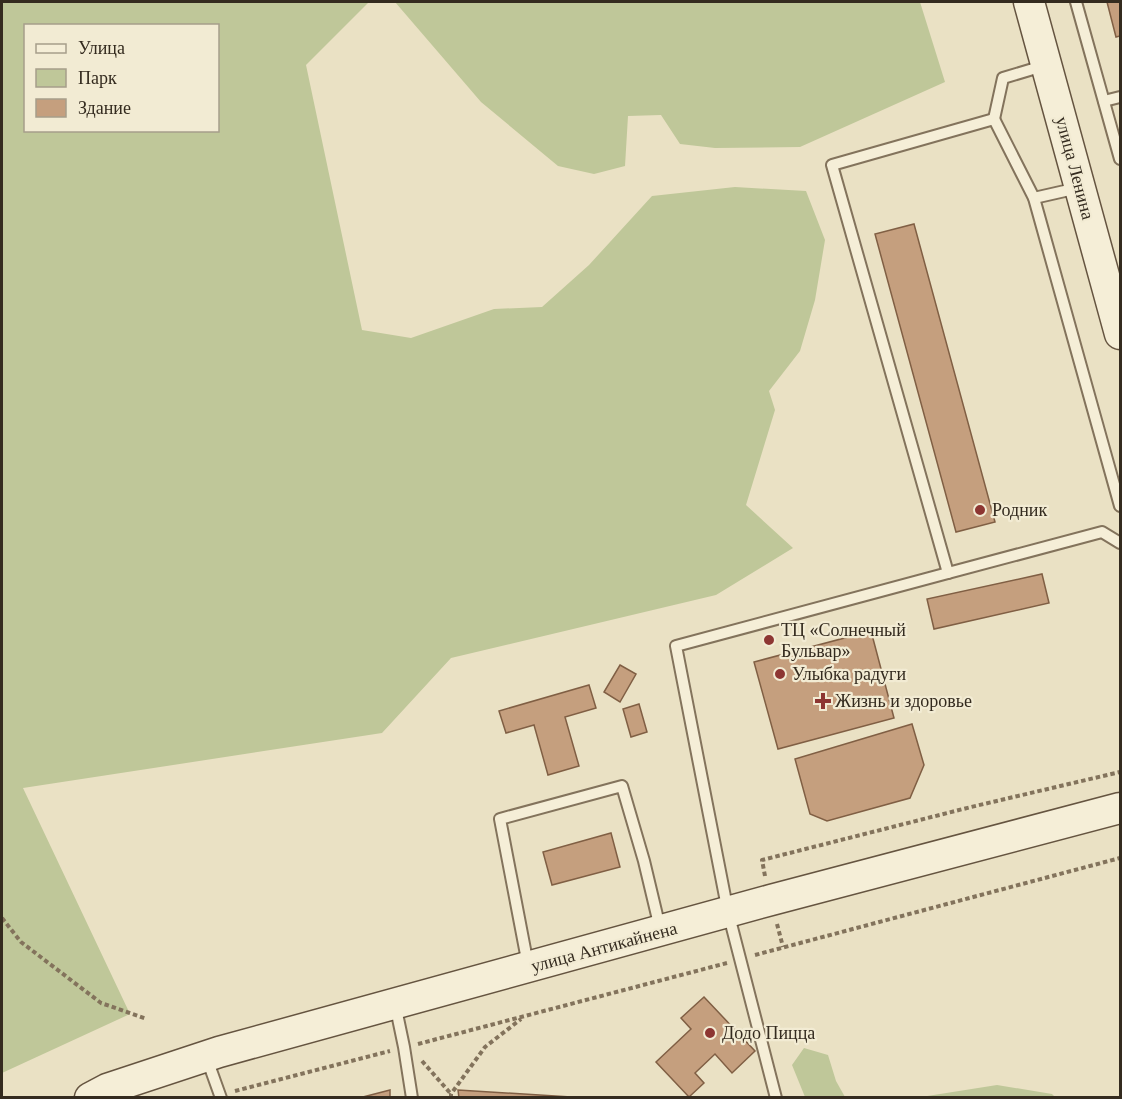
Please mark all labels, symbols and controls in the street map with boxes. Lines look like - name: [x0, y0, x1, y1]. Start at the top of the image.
- legend: [24, 24, 219, 132]
- text: Улица: [78, 38, 125, 58]
- text: Парк: [78, 68, 117, 88]
- text: Здание: [78, 98, 131, 118]
- street label: улица Ленина: [1052, 114, 1098, 222]
- place label: Родник: [992, 500, 1047, 520]
- marker: Родник: [973, 503, 987, 517]
- place label: ТЦ «Солнечный Бульвар»: [781, 620, 906, 661]
- marker: ТЦ «Солнечный Бульвар»: [762, 633, 776, 647]
- place label: Улыбка радуги: [792, 664, 906, 684]
- marker: Улыбка радуги: [773, 667, 787, 681]
- place label: Жизнь и здоровье: [835, 691, 972, 711]
- marker: Жизнь и здоровье: [816, 694, 830, 708]
- street label: улица Антикайнена: [529, 918, 679, 976]
- place label: Додо Пицца: [722, 1023, 815, 1043]
- marker: Додо Пицца: [703, 1026, 717, 1040]

